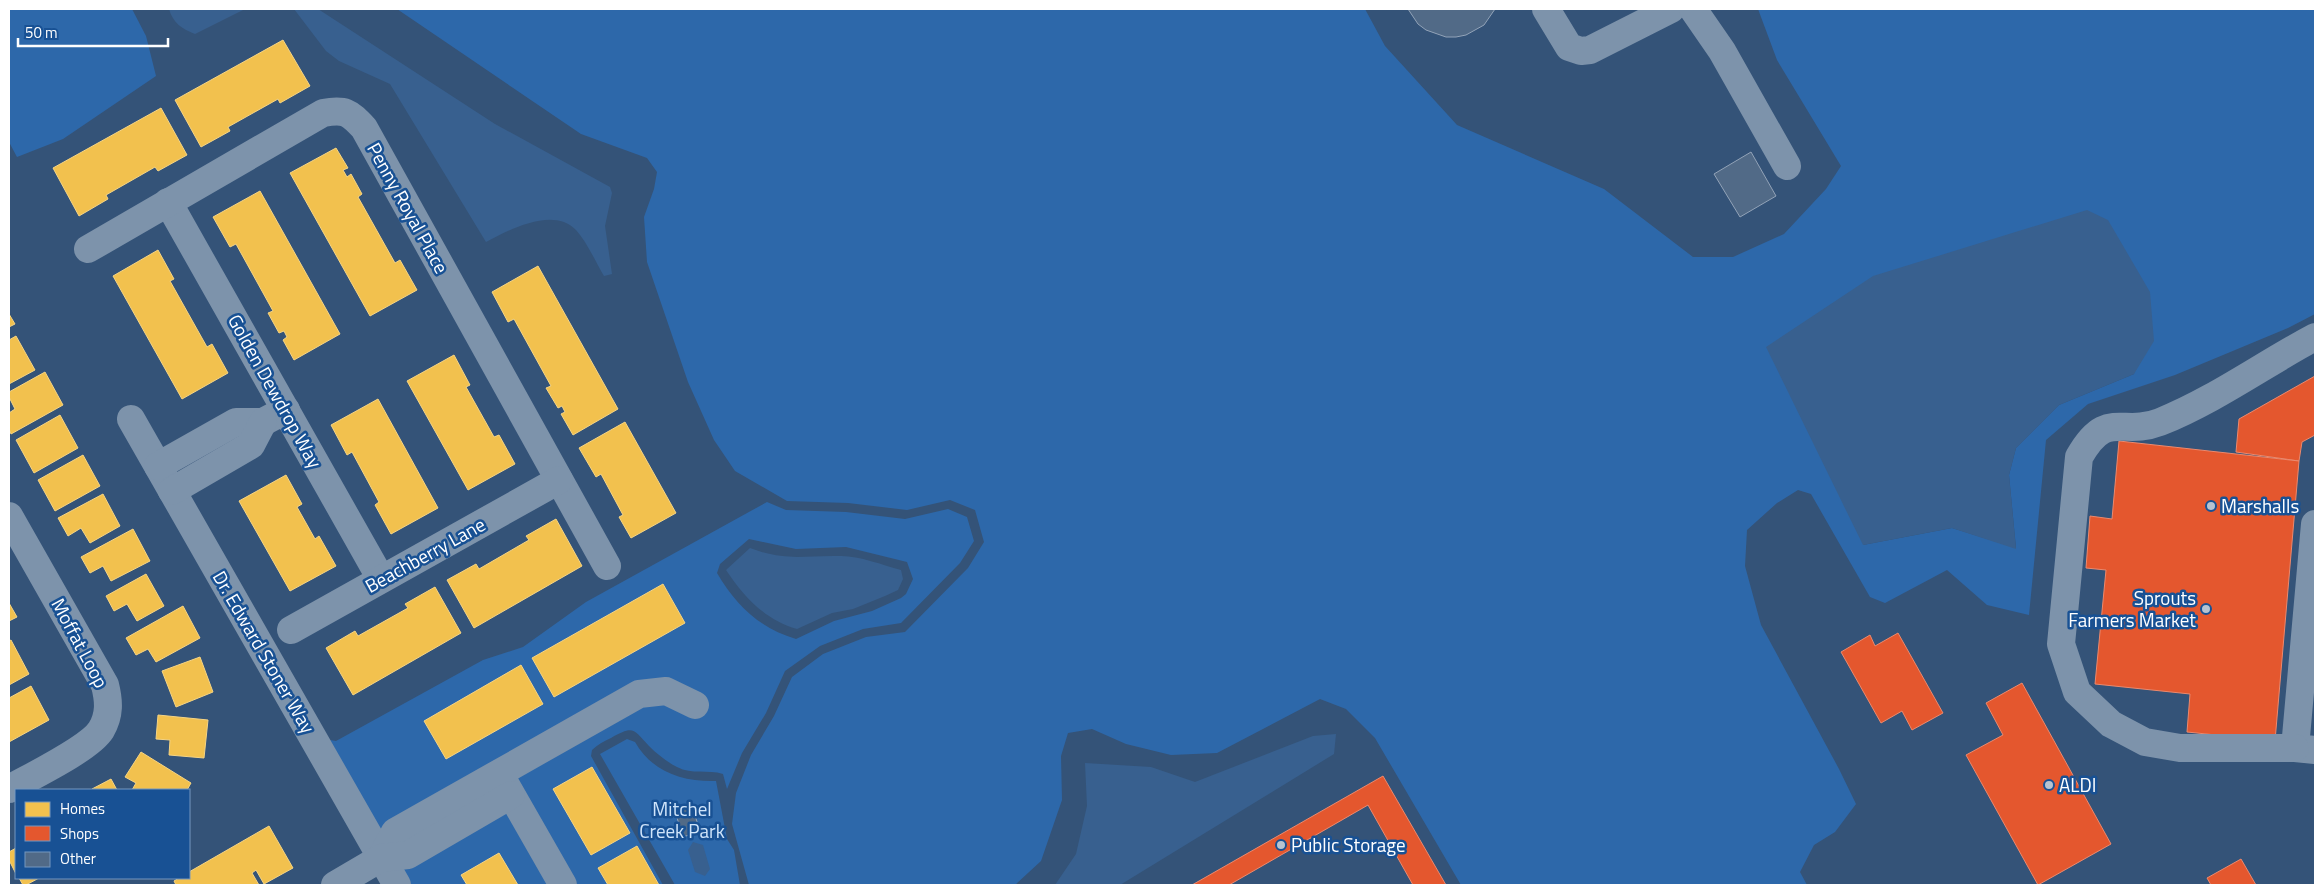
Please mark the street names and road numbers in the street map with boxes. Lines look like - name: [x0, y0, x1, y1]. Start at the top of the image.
- street label: Penny Royal Place: [360, 137, 456, 279]
- street label: Golden Dewdrop Way: [221, 308, 330, 473]
- street label: Beachberry Lane: [359, 509, 490, 600]
- street label: Dr. Edward Stoner Way: [206, 565, 323, 738]
- street label: Moffat Loop: [45, 593, 116, 693]

